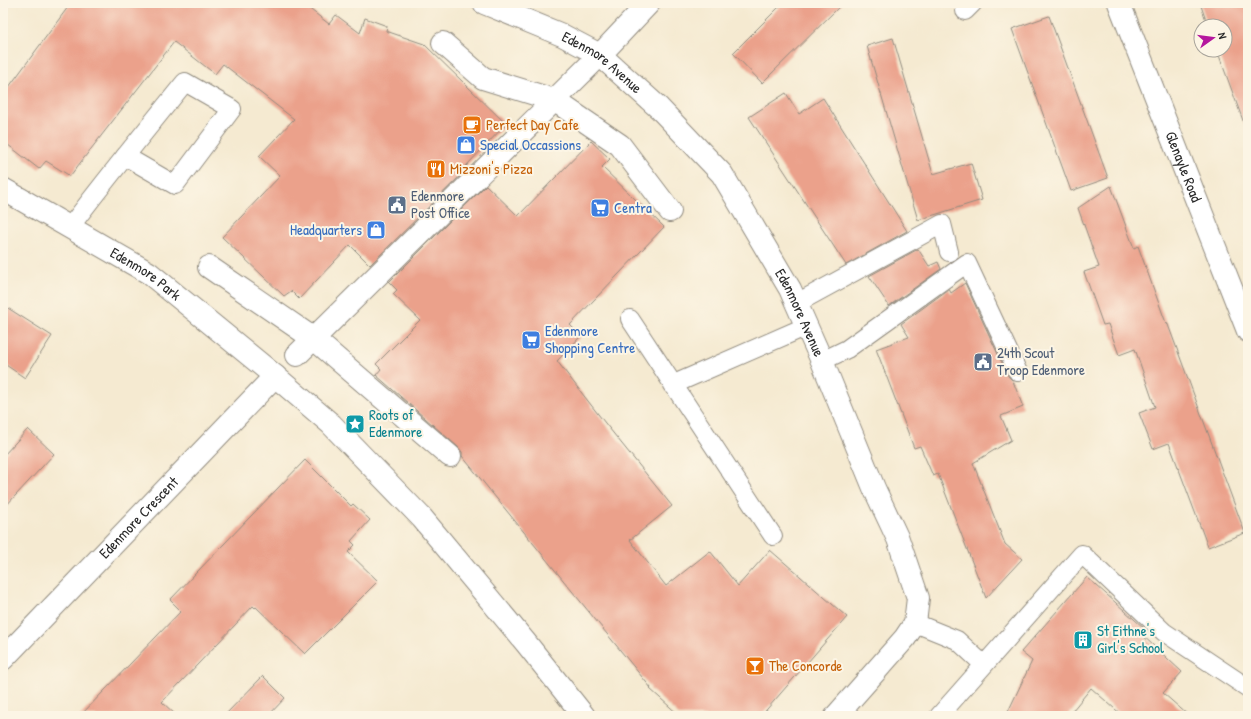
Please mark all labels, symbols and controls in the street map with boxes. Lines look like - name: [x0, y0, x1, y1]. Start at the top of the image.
- north arrow: [1193, 18, 1233, 58]
- street label: Edenmore Avenue: [558, 26, 647, 98]
- text: N: [1215, 31, 1230, 40]
- cafe icon: Perfect Day Cafe: [461, 114, 483, 136]
- place label: Perfect Day Cafe: [486, 114, 579, 135]
- street label: Glenayle Road: [1161, 128, 1207, 205]
- shop icon: Special Occassions: [455, 134, 477, 156]
- place label: Special Occassions: [480, 134, 581, 155]
- restaurant icon: Mizzoni's Pizza: [425, 158, 447, 180]
- place label: Mizzoni's Pizza: [450, 158, 532, 179]
- place label: Edenmore Post Office: [411, 185, 470, 223]
- public building icon: Edenmore Post Office: [386, 194, 408, 216]
- supermarket icon: Centra: [589, 197, 611, 219]
- place label: Centra: [614, 197, 652, 218]
- place label: Headquarters: [290, 219, 362, 240]
- shop icon: Headquarters: [365, 219, 387, 241]
- street label: Edenmore Park: [106, 242, 186, 305]
- street label: Edenmore Avenue: [770, 265, 830, 360]
- place label: Edenmore Shopping Centre: [545, 320, 635, 358]
- supermarket icon: Edenmore Shopping Centre: [520, 329, 542, 351]
- place label: 24th Scout Troop Edenmore: [997, 342, 1085, 380]
- public building icon: 24th Scout Troop Edenmore: [972, 351, 994, 373]
- place label: Roots of Edenmore: [369, 404, 422, 442]
- place icon: Roots of Edenmore: [344, 413, 366, 435]
- street label: Edenmore Crescent: [94, 471, 183, 563]
- place label: St Eithne's Girl's School: [1097, 620, 1164, 658]
- building icon: St Eithne's Girl's School: [1072, 629, 1094, 651]
- bar icon: The Concorde: [744, 655, 766, 677]
- place label: The Concorde: [769, 655, 842, 676]

